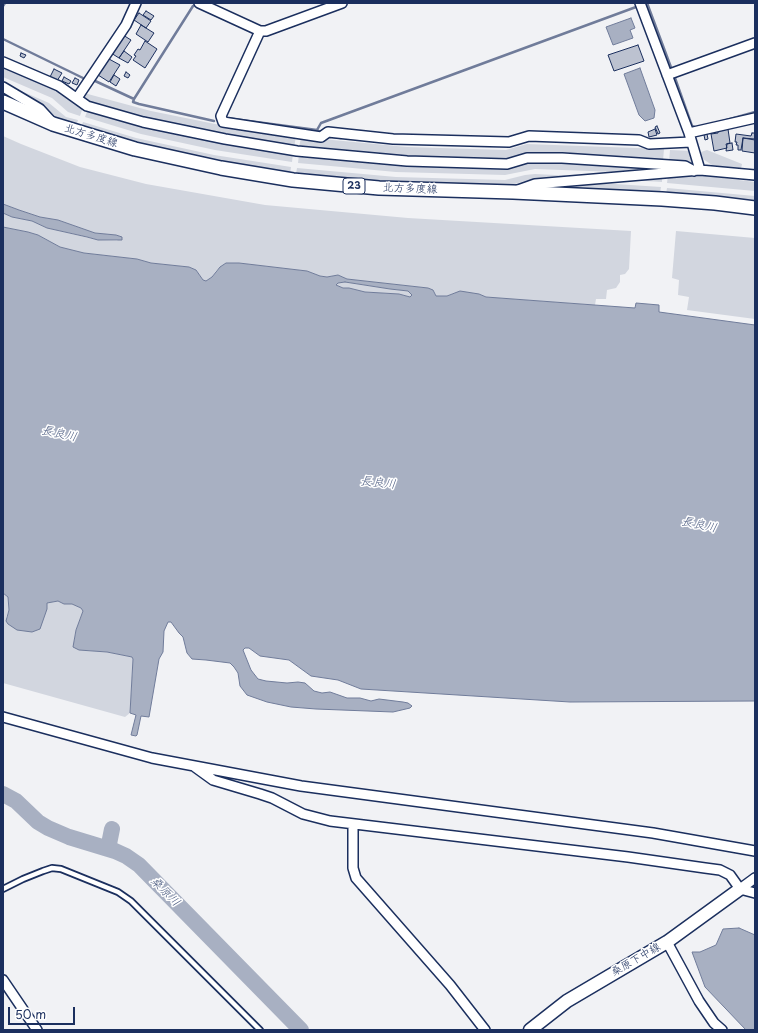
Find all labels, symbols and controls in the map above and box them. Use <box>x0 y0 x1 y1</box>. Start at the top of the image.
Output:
street label: 北方多度線 <box>63 122 119 150</box>
road number: 23 <box>343 178 365 194</box>
street label: 北方多度線 <box>382 181 438 197</box>
water label: 長良川 <box>40 423 78 445</box>
water label: 長良川 <box>359 474 397 492</box>
water label: 長良川 <box>680 514 718 536</box>
water label: 桑原川 <box>147 874 183 910</box>
street label: 桑原下中線 <box>609 941 663 979</box>
scale bar <box>10 999 77 1025</box>
text: 50 m <box>15 1005 46 1023</box>

